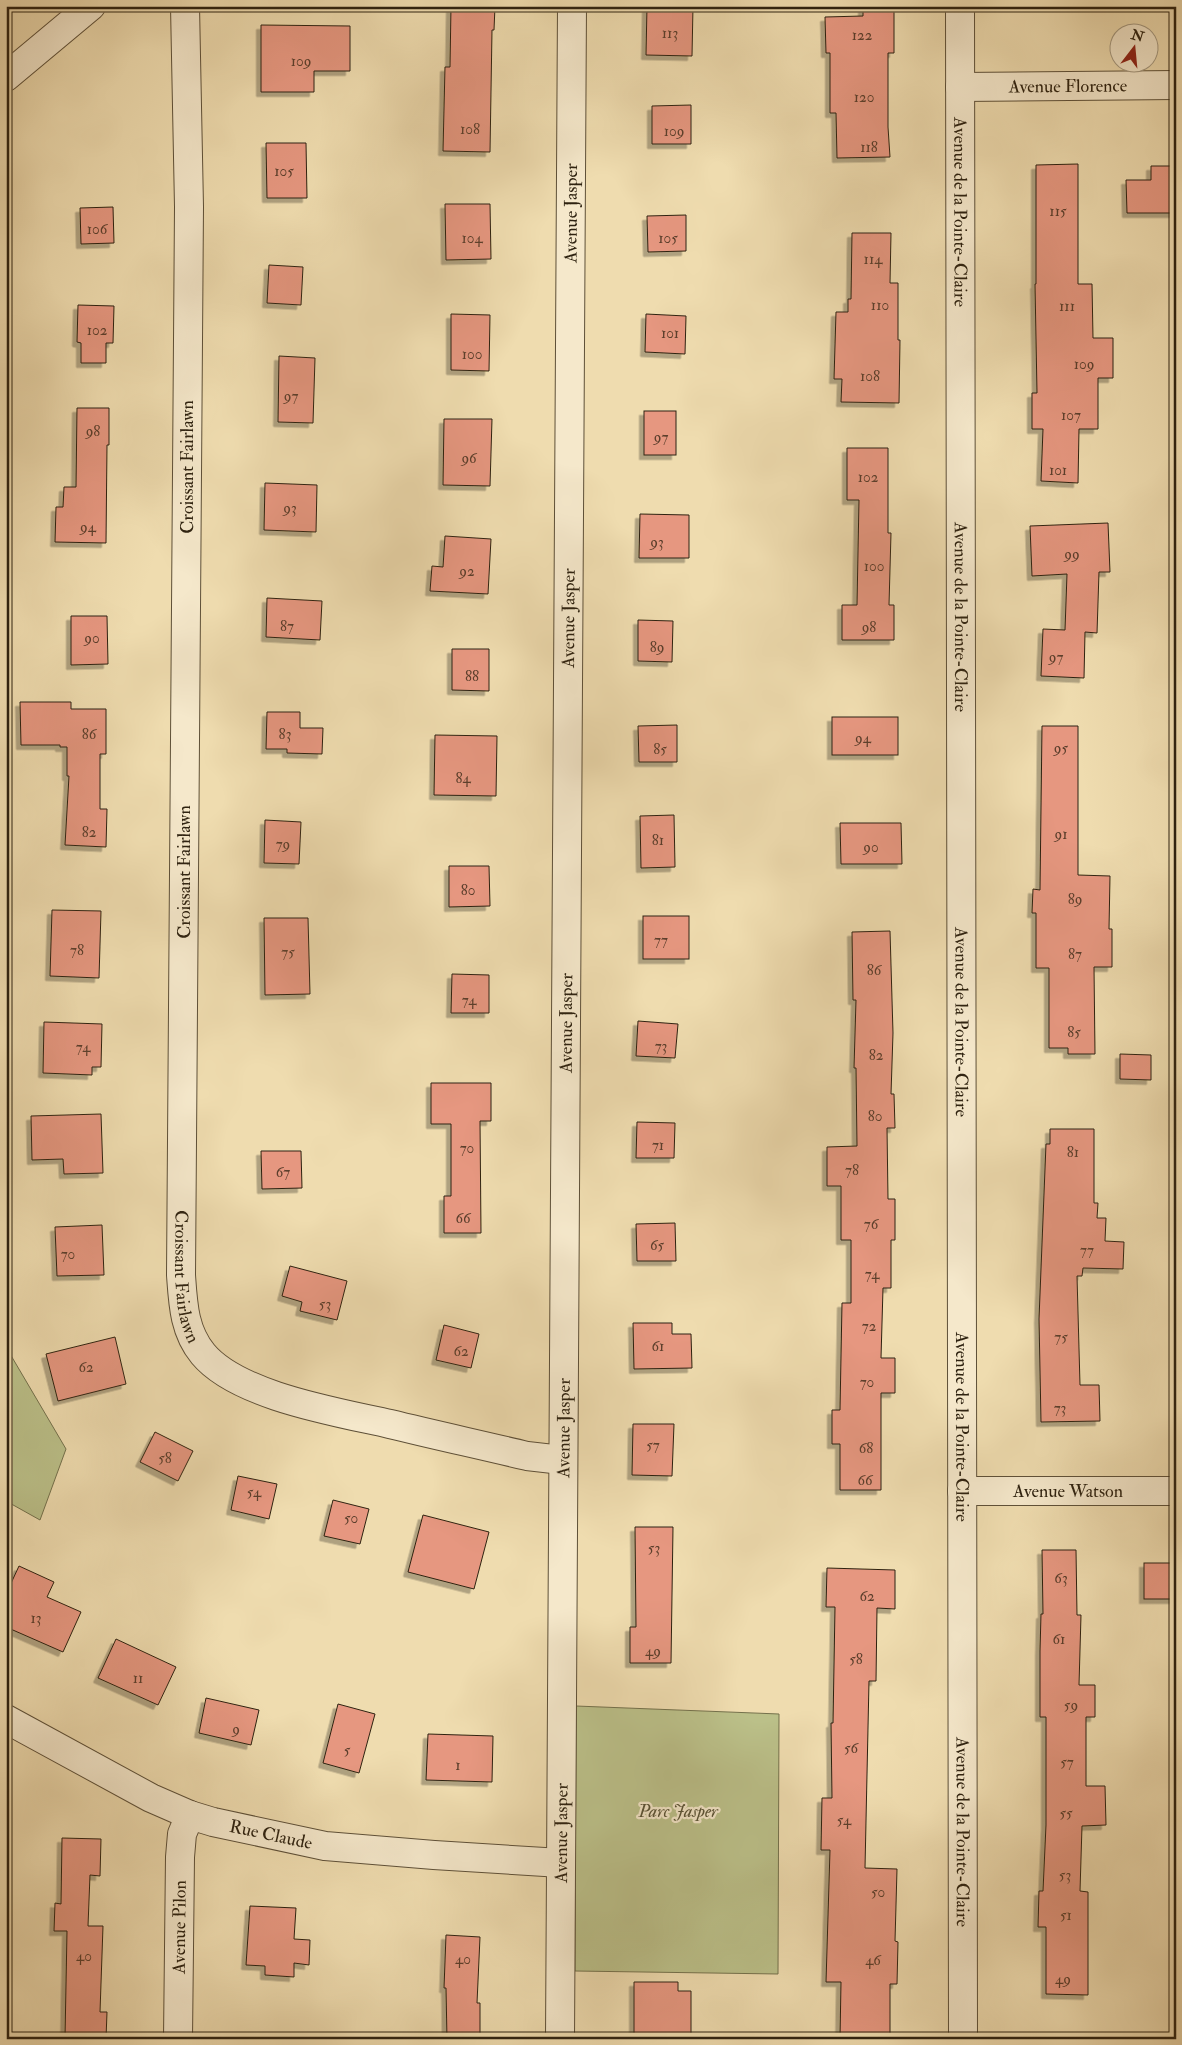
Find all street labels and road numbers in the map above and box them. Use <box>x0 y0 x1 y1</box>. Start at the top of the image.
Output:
street label: Avenue Florence <box>1008 74 1128 99</box>
street label: Avenue de la Pointe-Claire <box>948 116 971 307</box>
street label: Avenue Jasper <box>559 163 583 264</box>
street label: Croissant Fairlawn <box>176 400 199 534</box>
street label: Avenue de la Pointe-Claire <box>949 521 972 712</box>
street label: Avenue Jasper <box>557 568 581 669</box>
street label: Croissant Fairlawn <box>173 805 196 939</box>
street label: Avenue de la Pointe-Claire <box>949 926 973 1117</box>
street label: Avenue Jasper <box>555 973 578 1074</box>
street label: Croissant Fairlawn <box>169 1210 204 1347</box>
street label: Avenue de la Pointe-Claire <box>950 1331 973 1522</box>
street label: Avenue Jasper <box>552 1378 576 1479</box>
street label: Avenue Watson <box>1012 1480 1123 1503</box>
street label: Avenue de la Pointe-Claire <box>951 1736 974 1927</box>
street label: Avenue Jasper <box>550 1783 574 1884</box>
street label: Rue Claude <box>227 1815 315 1855</box>
street label: Avenue Pilon <box>168 1880 192 1975</box>

